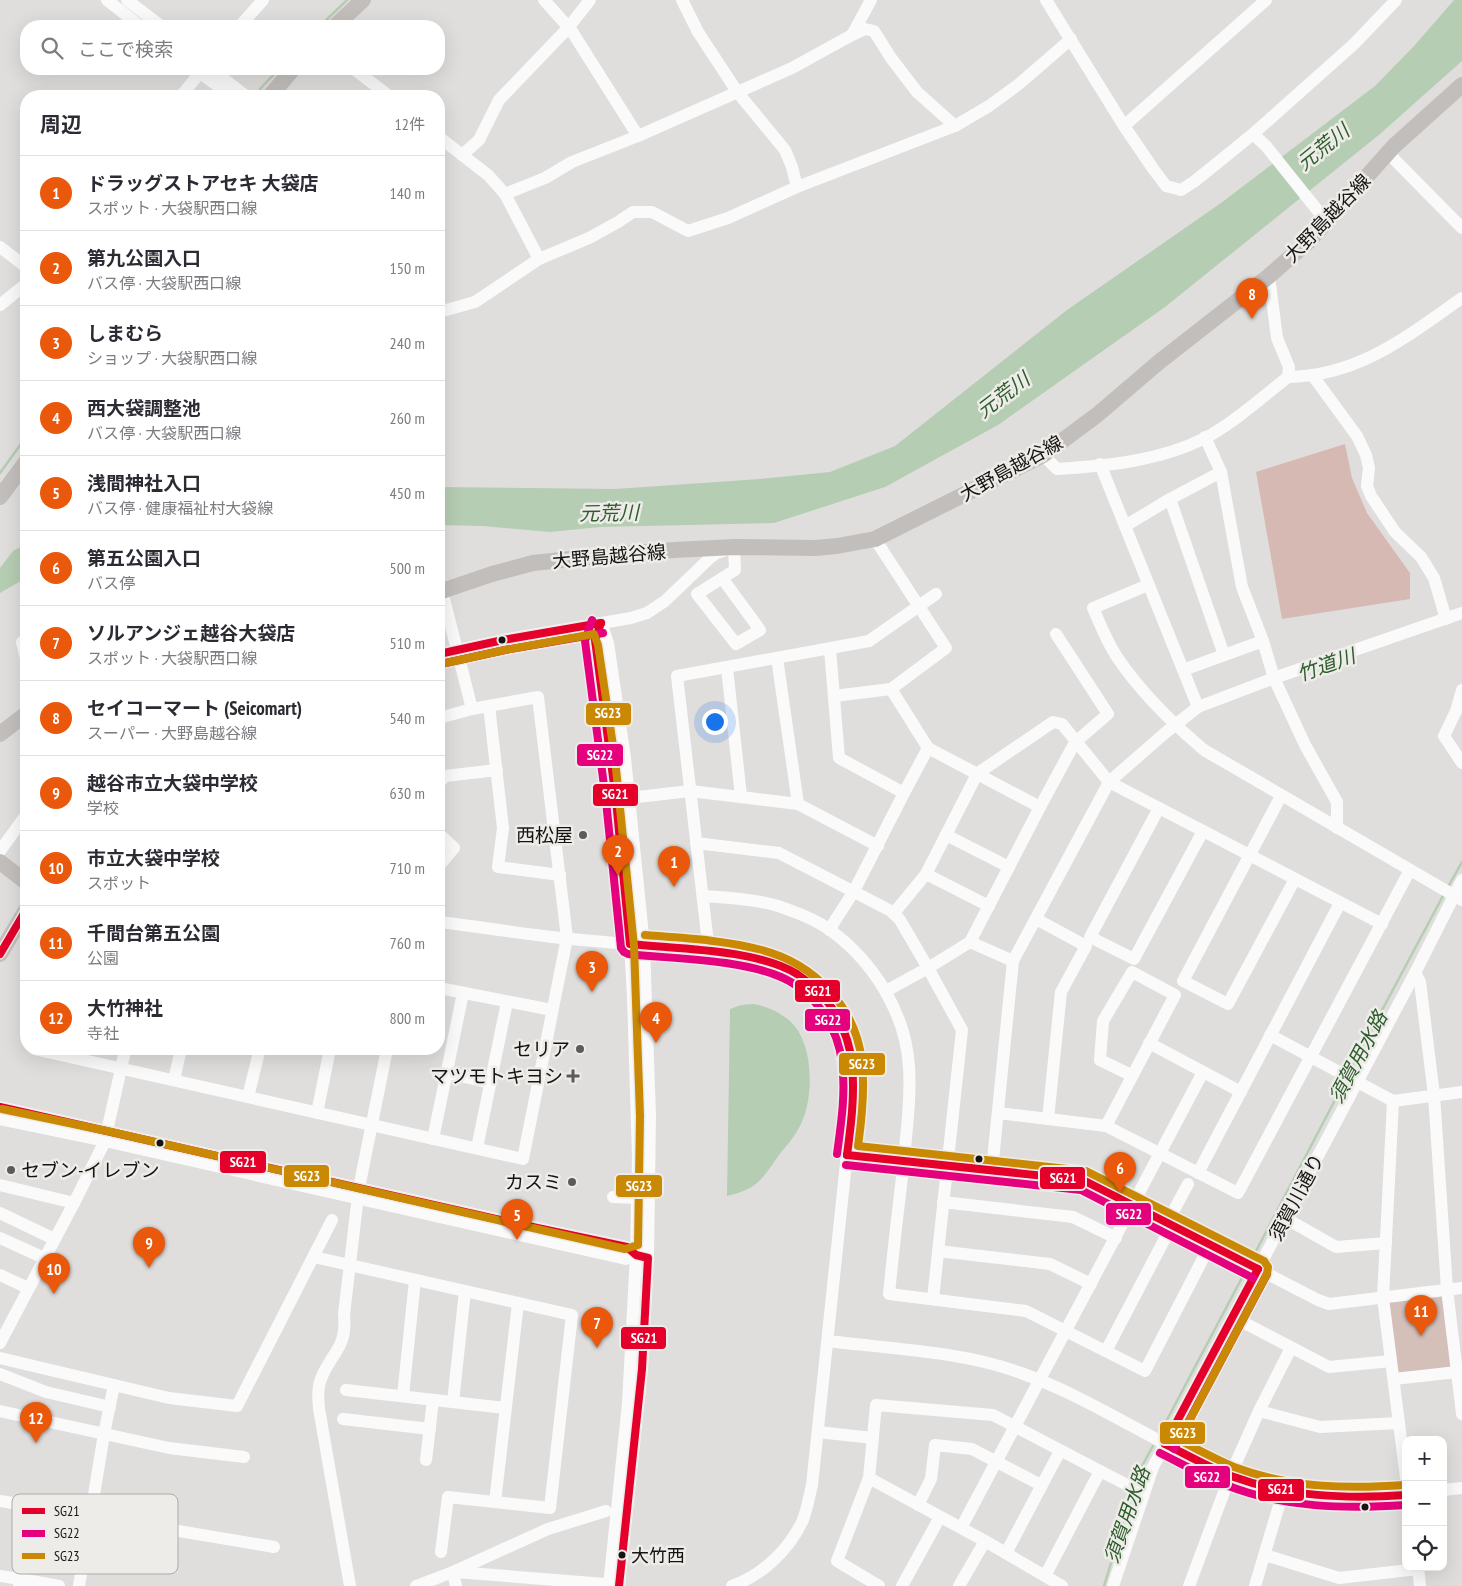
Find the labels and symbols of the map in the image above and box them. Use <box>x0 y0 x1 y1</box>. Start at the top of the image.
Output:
water label: 元荒川 <box>1292 117 1356 176</box>
street label: 大野島越谷線 <box>1279 169 1375 267</box>
pin: 8 <box>1236 278 1268 319</box>
water label: 元荒川 <box>971 365 1036 423</box>
street label: 大野島越谷線 <box>955 430 1067 506</box>
water label: 元荒川 <box>579 499 641 527</box>
street label: 大野島越谷線 <box>551 539 667 573</box>
unlabelled marker <box>497 635 507 645</box>
water label: 竹道川 <box>1293 642 1360 687</box>
line badge: SG23 <box>585 702 632 726</box>
text: SG23 <box>595 704 621 722</box>
your location <box>702 709 728 735</box>
line badge: SG22 <box>576 743 624 767</box>
text: SG22 <box>587 746 613 764</box>
line badge: SG21 <box>592 783 639 807</box>
text: SG21 <box>602 785 628 803</box>
place label: 西松屋 <box>516 823 573 847</box>
marker: 西松屋 <box>577 829 589 841</box>
pin: 2 <box>602 835 634 876</box>
pin: 1 <box>658 846 690 887</box>
pin: 3 <box>576 951 608 992</box>
line badge: SG21 <box>794 979 841 1003</box>
text: SG21 <box>805 982 831 1000</box>
pin: 4 <box>640 1002 672 1043</box>
water label: 須賀用水路 <box>1323 1005 1394 1107</box>
line badge: SG22 <box>804 1008 851 1032</box>
text: SG22 <box>815 1011 841 1029</box>
place label: セリア <box>513 1037 570 1061</box>
marker: セリア <box>574 1043 586 1055</box>
line badge: SG23 <box>838 1052 886 1076</box>
text: SG23 <box>849 1055 875 1073</box>
place label: マツモトキヨシ <box>430 1064 563 1088</box>
marker: マツモトキヨシ <box>567 1070 579 1082</box>
unlabelled marker <box>155 1138 165 1148</box>
street label: 須賀川通り <box>1263 1149 1329 1245</box>
line badge: SG21 <box>219 1150 267 1174</box>
pin: 6 <box>1104 1152 1136 1193</box>
text: SG21 <box>230 1153 256 1171</box>
unlabelled marker <box>974 1154 984 1164</box>
place label: セブン-イレブン <box>21 1158 160 1182</box>
marker: セブン-イレブン <box>5 1164 17 1176</box>
line badge: SG23 <box>283 1164 330 1188</box>
line badge: SG21 <box>1039 1166 1086 1190</box>
text: SG23 <box>294 1167 320 1185</box>
text: SG21 <box>1050 1169 1076 1187</box>
place label: カスミ <box>505 1170 562 1194</box>
line badge: SG23 <box>615 1174 663 1198</box>
marker: カスミ <box>566 1176 578 1188</box>
text: SG23 <box>626 1177 652 1195</box>
pin: 5 <box>501 1199 533 1240</box>
line badge: SG22 <box>1105 1202 1152 1226</box>
text: SG22 <box>1116 1205 1142 1223</box>
pin: 9 <box>133 1227 165 1268</box>
pin: 10 <box>38 1253 70 1294</box>
pin: 11 <box>1405 1295 1437 1336</box>
pin: 7 <box>581 1307 613 1348</box>
line badge: SG21 <box>620 1326 667 1350</box>
text: SG21 <box>631 1329 657 1347</box>
pin: 12 <box>20 1402 52 1443</box>
line badge: SG23 <box>1159 1421 1206 1445</box>
text: SG23 <box>1170 1424 1196 1442</box>
water label: 須賀用水路 <box>1098 1462 1156 1567</box>
line badge: SG22 <box>1184 1465 1231 1489</box>
text: SG22 <box>1194 1468 1220 1486</box>
line badge: SG21 <box>1257 1478 1305 1502</box>
text: SG21 <box>1268 1480 1294 1498</box>
legend <box>12 1494 178 1574</box>
text: SG21 <box>54 1502 79 1520</box>
unlabelled marker <box>1360 1502 1370 1512</box>
text: SG22 <box>54 1524 79 1542</box>
place label: 大竹西 <box>631 1544 685 1567</box>
text: SG23 <box>54 1547 79 1565</box>
marker: 大竹西 <box>617 1550 627 1560</box>

